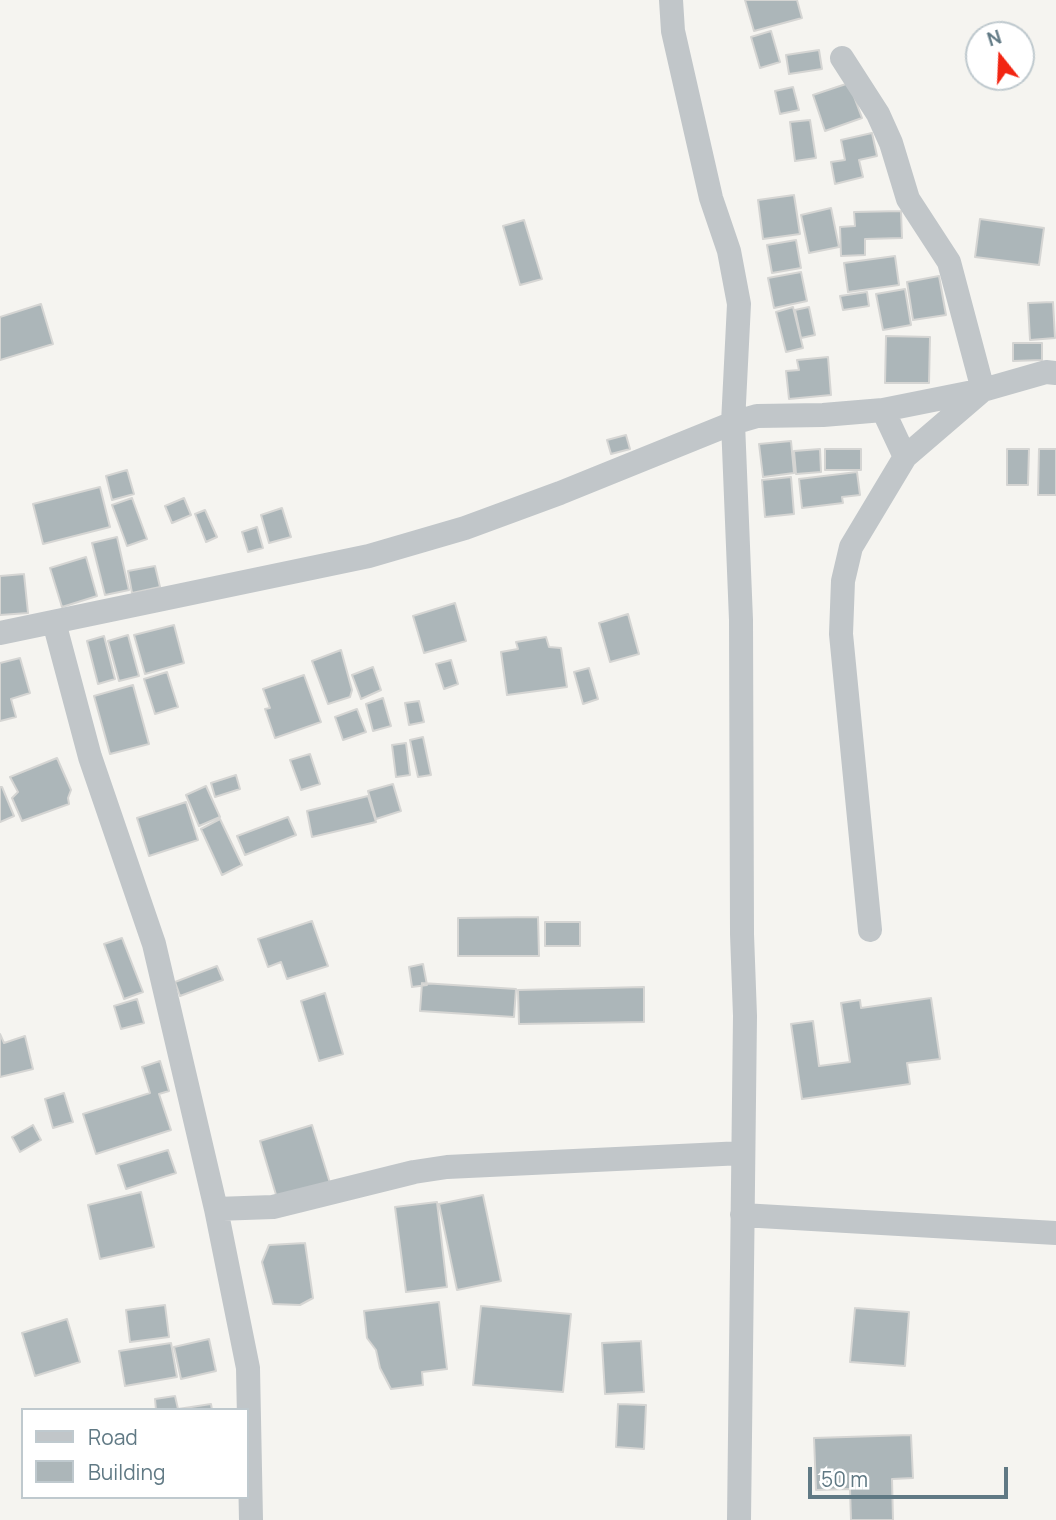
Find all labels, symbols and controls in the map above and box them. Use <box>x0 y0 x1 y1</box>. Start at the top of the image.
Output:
north arrow <box>965 21 1035 91</box>
text: N <box>984 23 1005 52</box>
legend <box>21 1408 248 1499</box>
text: Road <box>88 1423 138 1451</box>
scale bar <box>811 1454 1010 1498</box>
text: Building <box>88 1458 165 1486</box>
text: 50 m <box>821 1465 868 1493</box>

